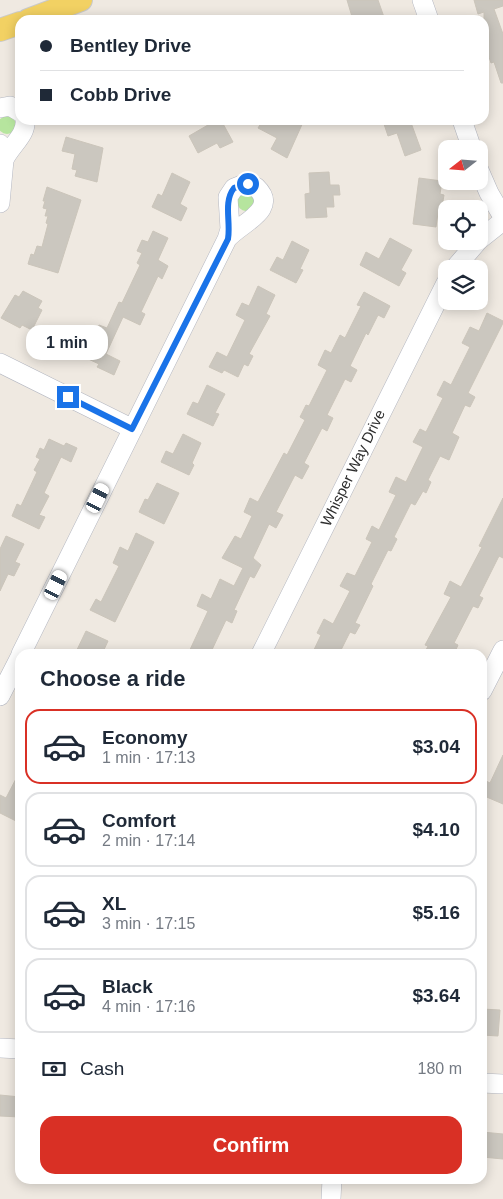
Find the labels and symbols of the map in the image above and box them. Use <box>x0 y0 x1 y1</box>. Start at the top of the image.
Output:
north arrow <box>438 140 488 190</box>
route start <box>237 173 259 195</box>
callout: 1 min <box>27 324 109 360</box>
route end <box>57 386 79 408</box>
street label: Whisper Way Drive <box>317 407 388 529</box>
car <box>84 481 111 515</box>
car <box>42 568 69 602</box>

